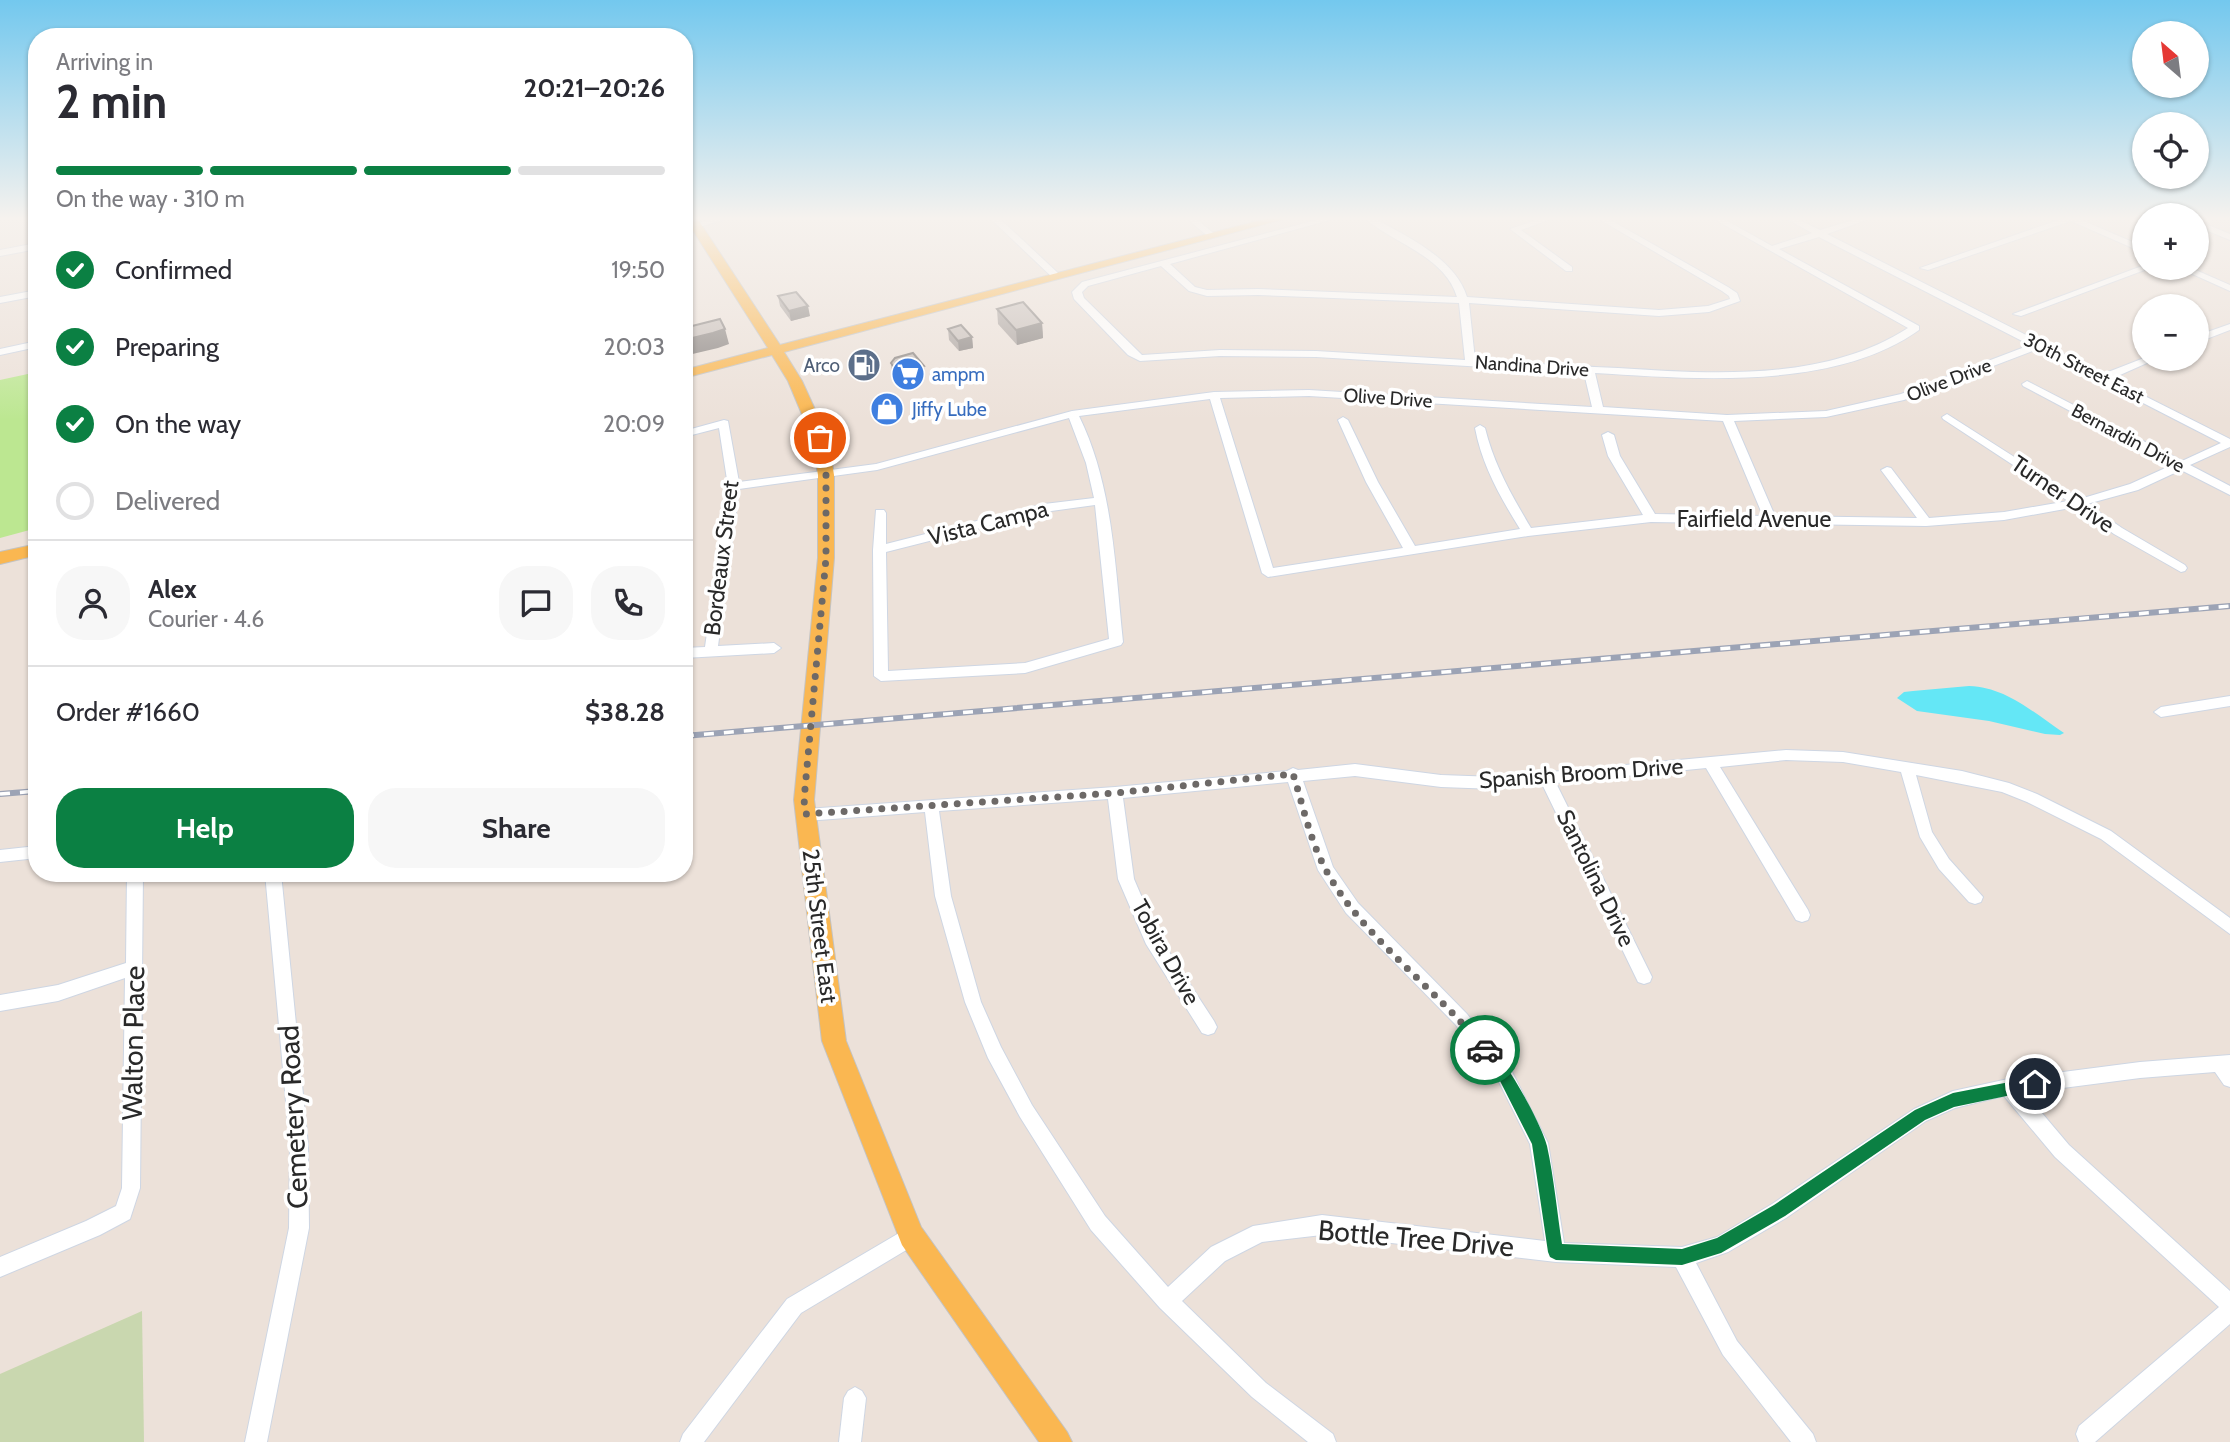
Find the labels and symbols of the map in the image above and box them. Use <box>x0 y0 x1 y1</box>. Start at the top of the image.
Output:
north arrow <box>2132 21 2208 98</box>
street label: 30th Street East <box>2020 328 2148 408</box>
fuel station icon: Arco <box>845 346 883 384</box>
street label: Nandina Drive <box>1474 351 1590 381</box>
street label: Olive Drive <box>1903 353 1995 407</box>
place label: Arco <box>804 354 840 377</box>
supermarket icon: ampm <box>889 355 927 393</box>
place label: ampm <box>932 363 985 386</box>
street label: Olive Drive <box>1343 383 1433 413</box>
shop icon: Jiffy Lube <box>868 390 906 428</box>
place label: Jiffy Lube <box>911 398 987 421</box>
street label: Bernardin Drive <box>2068 399 2189 478</box>
pin <box>790 408 850 468</box>
street label: Turner Drive <box>2006 449 2120 539</box>
street label: Bordeaux Street <box>698 479 744 637</box>
street label: Vista Campa <box>925 495 1051 551</box>
street label: Fairfield Avenue <box>1677 505 1831 533</box>
street label: Spanish Broom Drive <box>1478 752 1684 794</box>
street label: Santolina Drive <box>1551 805 1641 951</box>
street label: 25th Street East <box>797 847 843 1005</box>
street label: Tobira Drive <box>1126 895 1206 1010</box>
street label: Walton Place <box>115 965 151 1121</box>
courier <box>1450 1015 1520 1085</box>
street label: Cemetery Road <box>271 1024 315 1210</box>
pin <box>2005 1054 2065 1114</box>
street label: Bottle Tree Drive <box>1317 1212 1515 1264</box>

